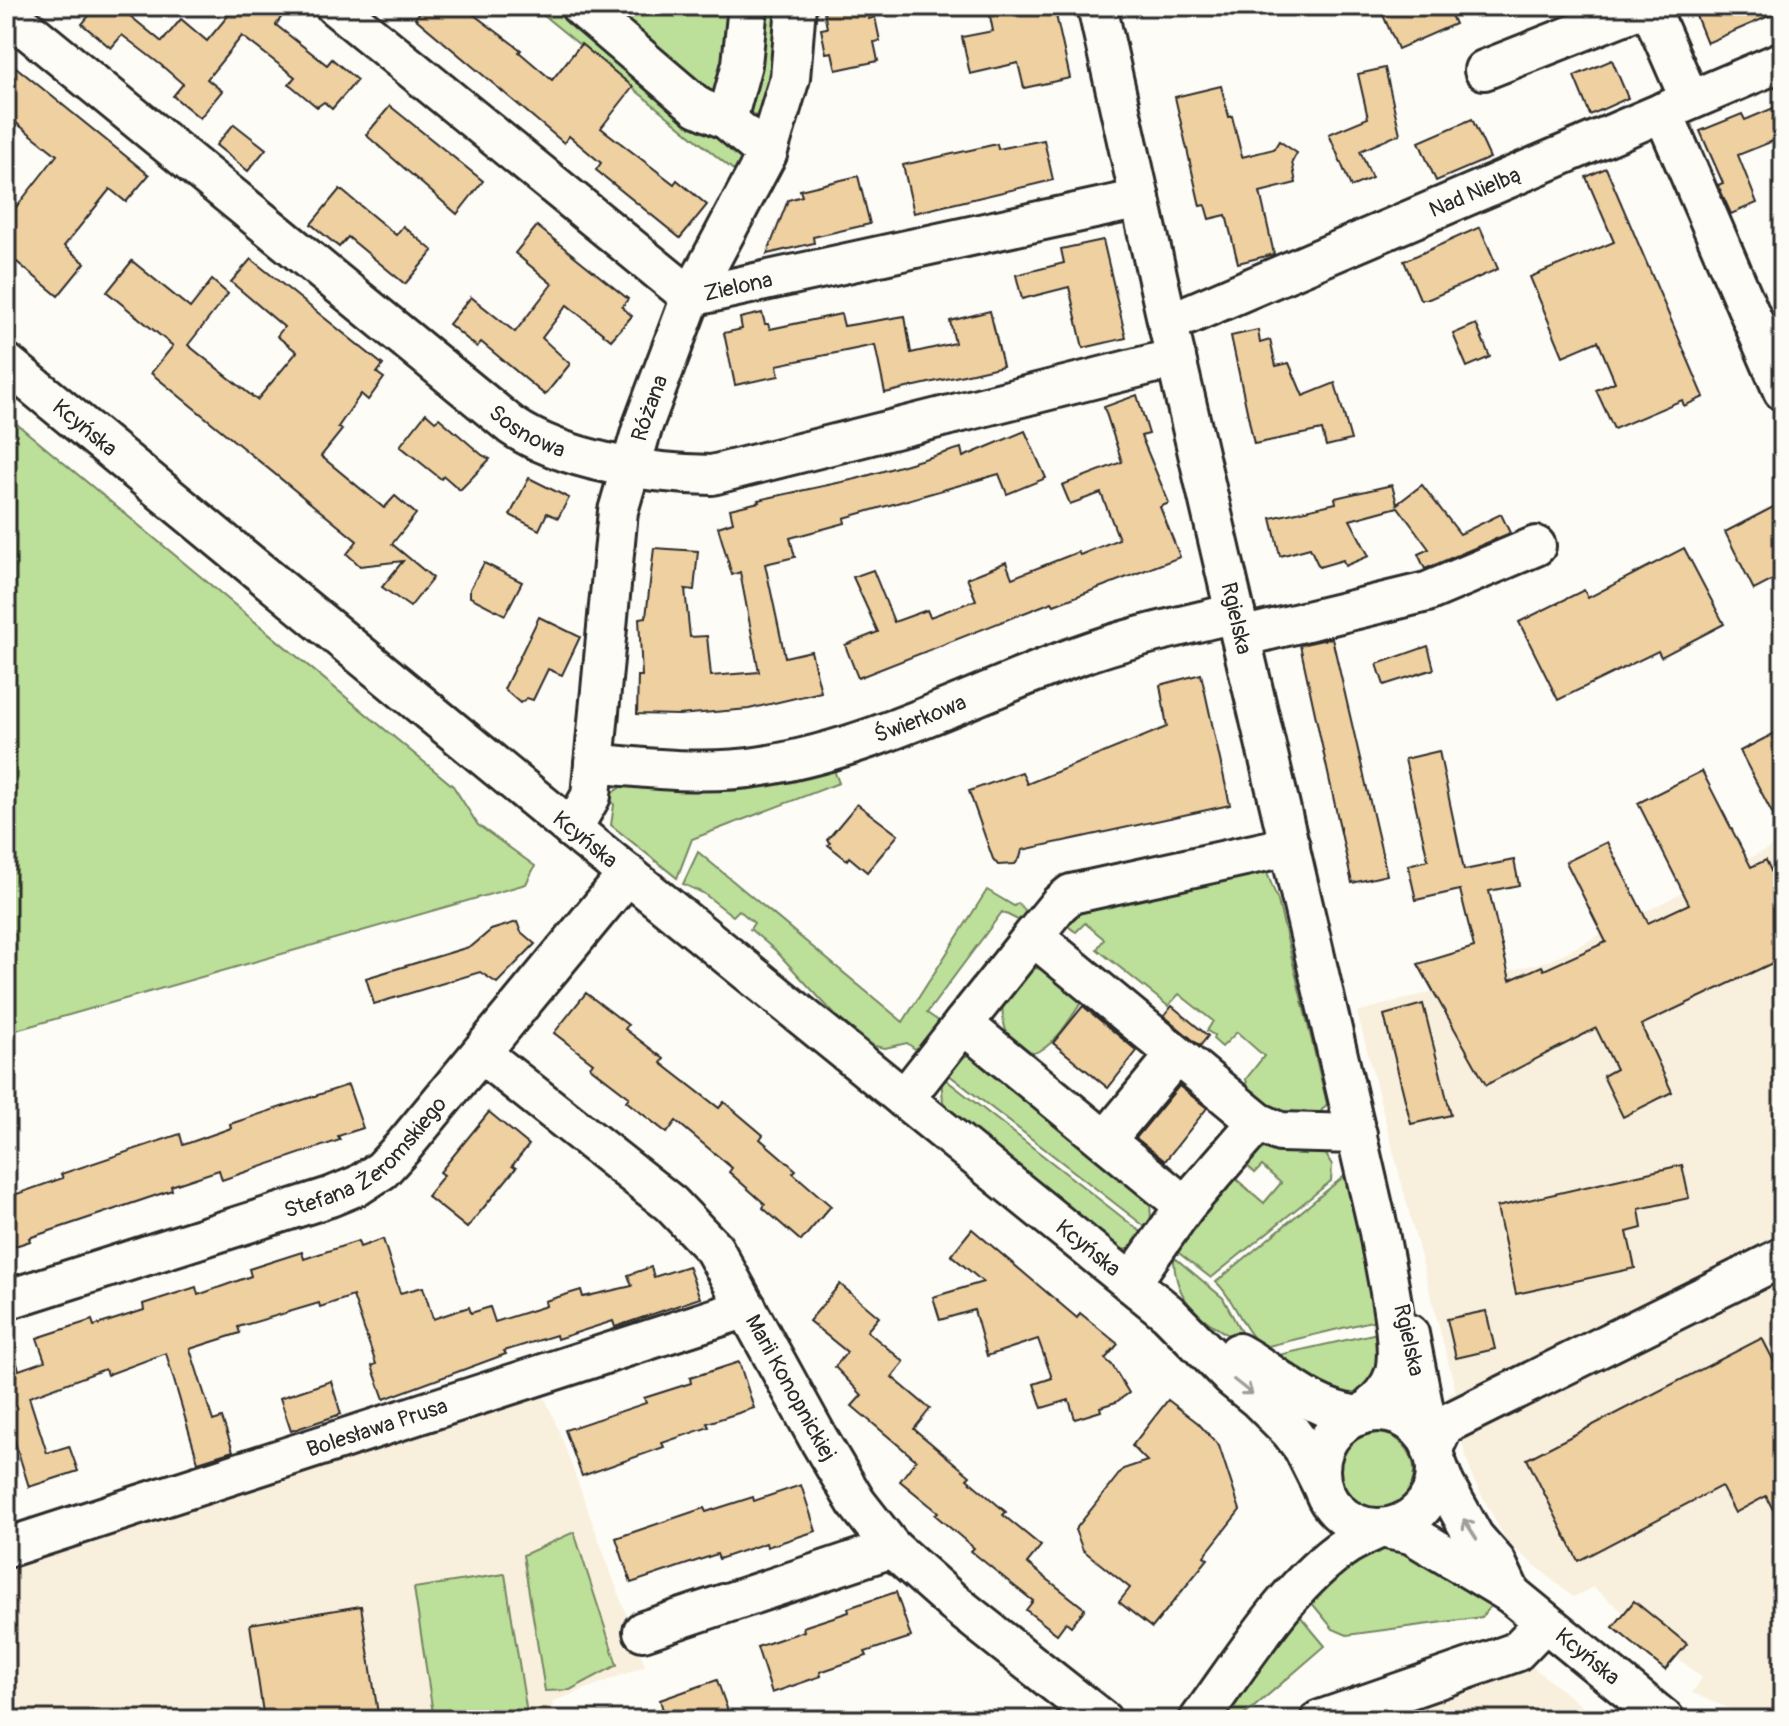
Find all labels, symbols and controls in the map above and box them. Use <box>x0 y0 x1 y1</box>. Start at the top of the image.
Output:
street label: Nad Nielbą <box>1425 160 1526 224</box>
street label: Zielona <box>701 266 775 308</box>
street label: Różana <box>625 371 674 444</box>
street label: Kcyńska <box>47 393 123 463</box>
street label: Sosnowa <box>483 399 569 464</box>
street label: Rgielska <box>1214 580 1258 657</box>
street label: Świerkowa <box>870 688 970 749</box>
street label: Kcyńska <box>547 805 623 874</box>
street label: Stefana Żeromskiego <box>281 1091 453 1225</box>
street label: Kcyńska <box>1050 1213 1126 1283</box>
street label: Rgielska <box>1387 1301 1431 1379</box>
street label: Marii Konopnickiej <box>739 1310 843 1466</box>
one-way arrow <box>1232 1378 1253 1396</box>
street label: Bolesława Prusa <box>303 1392 451 1464</box>
one-way arrow <box>1461 1518 1478 1540</box>
street label: Kcyńska <box>1549 1622 1626 1691</box>

